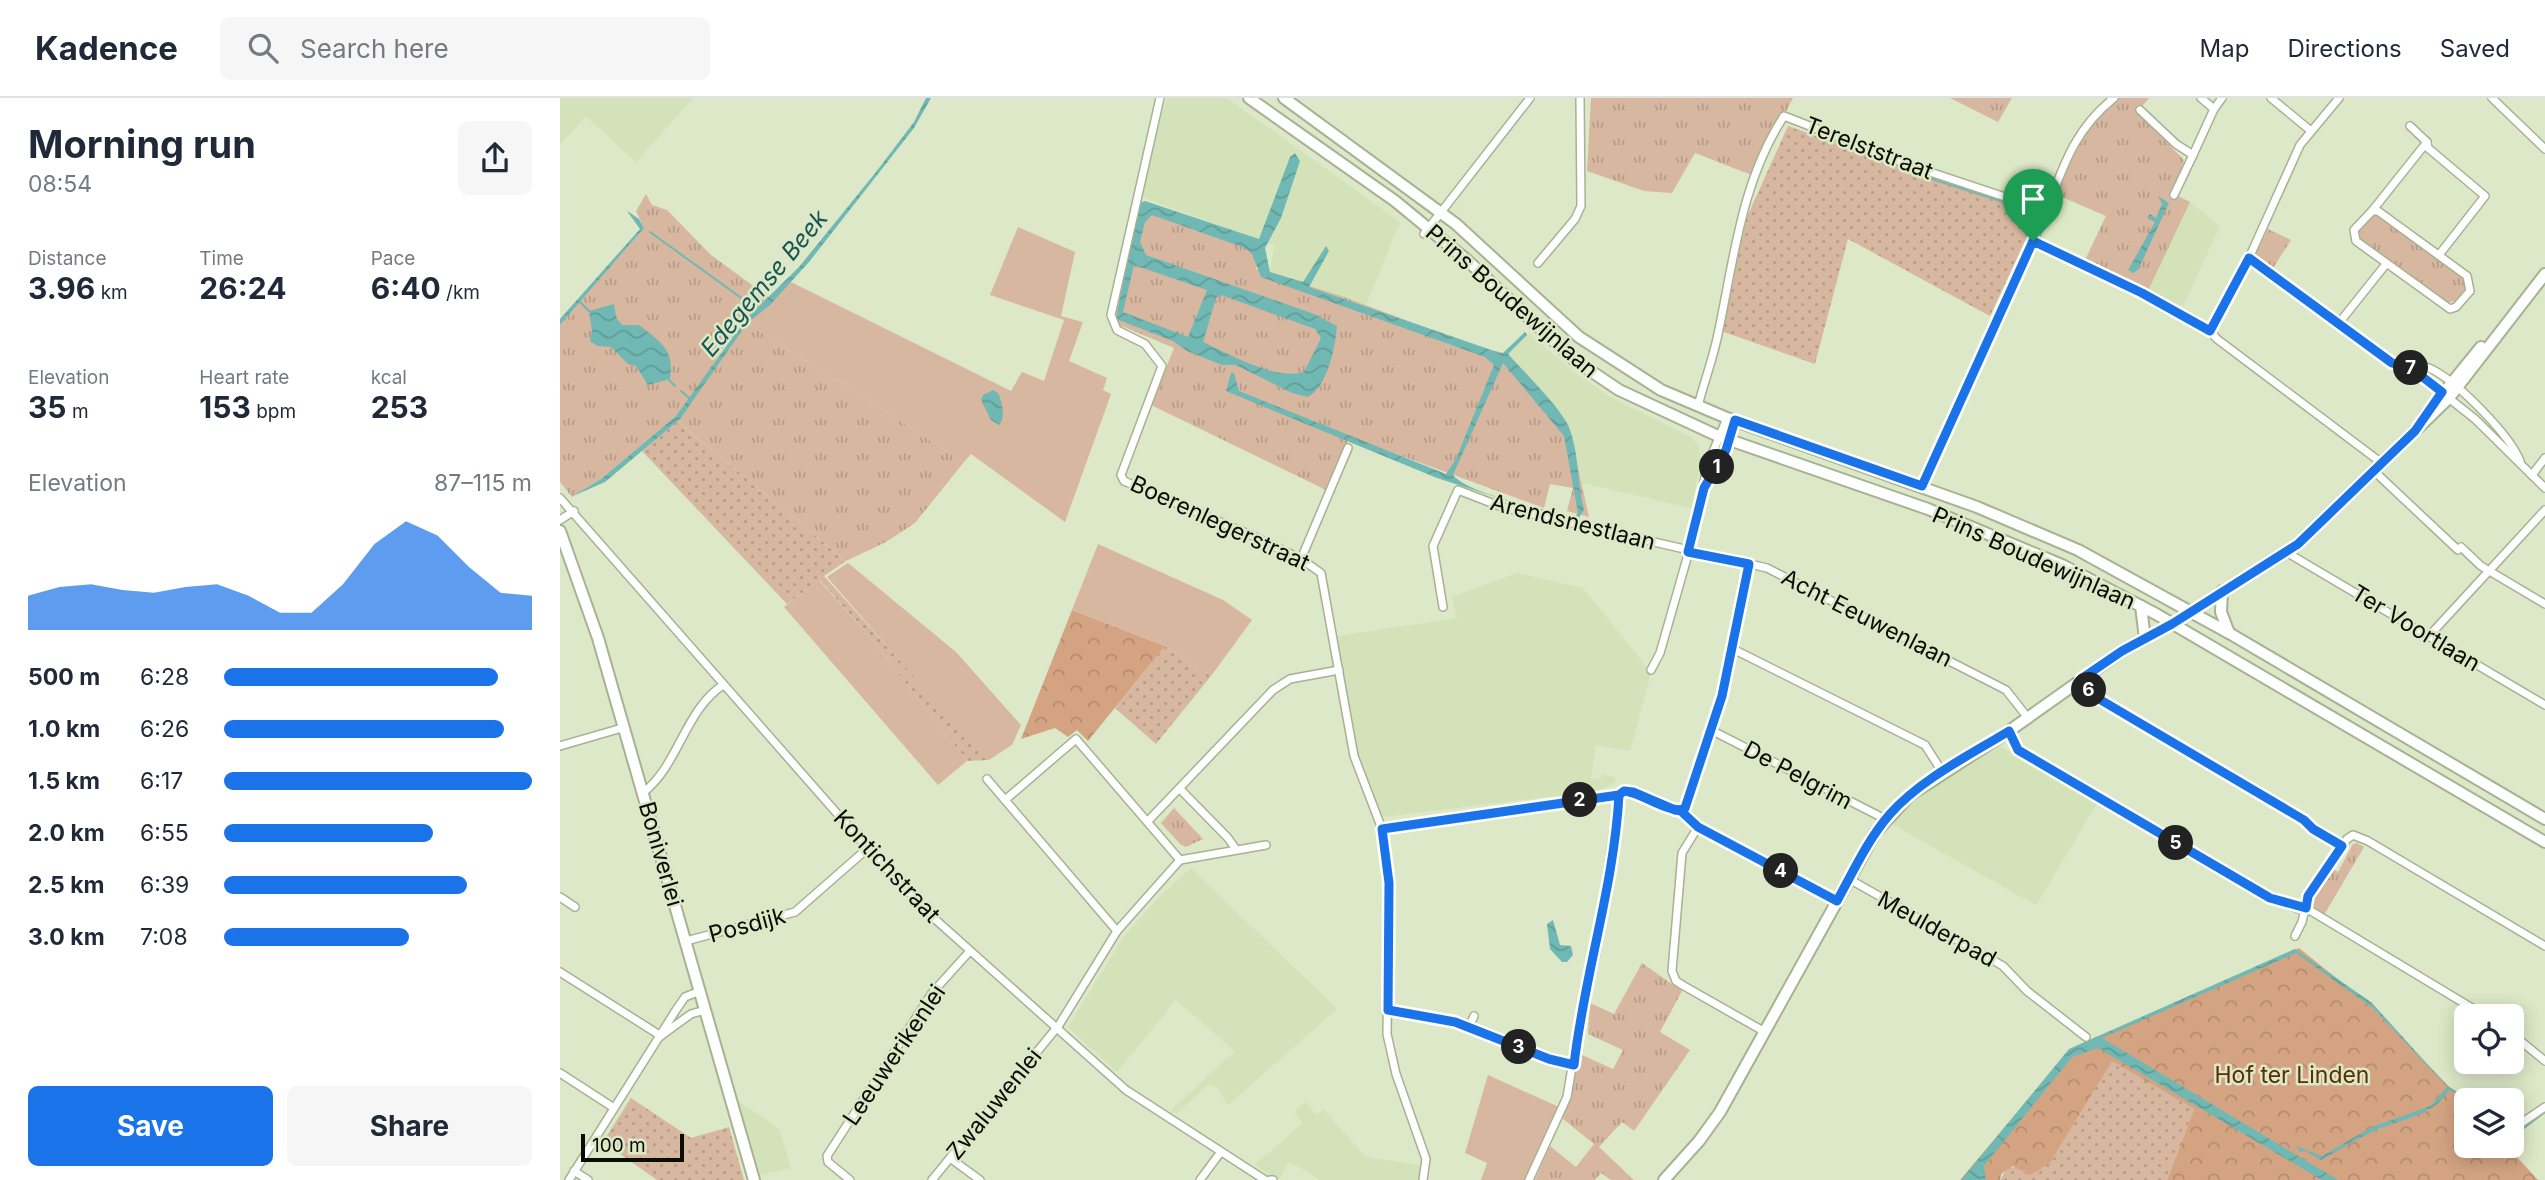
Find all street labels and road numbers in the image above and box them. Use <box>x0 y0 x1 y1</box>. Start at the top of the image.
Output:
street label: Terelststraat <box>1801 111 1937 185</box>
street label: Prins Boudewijnlaan <box>1420 218 1604 384</box>
street label: Boerenlegerstraat <box>1126 469 1314 577</box>
street label: Arendsnestlaan <box>1488 488 1658 556</box>
street label: Prins Boudewijnlaan <box>1928 501 2140 615</box>
street label: Acht Eeuwenlaan <box>1777 563 1957 673</box>
street label: Ter Voortlaan <box>2346 579 2486 677</box>
street label: De Pelgrim <box>1739 735 1857 815</box>
street label: Boniverlei <box>633 798 689 910</box>
street label: Kontichstraat <box>828 804 946 928</box>
street label: Meulderpad <box>1873 885 2001 973</box>
street label: Posdijk <box>706 901 789 949</box>
street label: Leeuwerikenlei <box>837 979 951 1131</box>
street label: Zwaluwenlei <box>941 1043 1047 1165</box>

